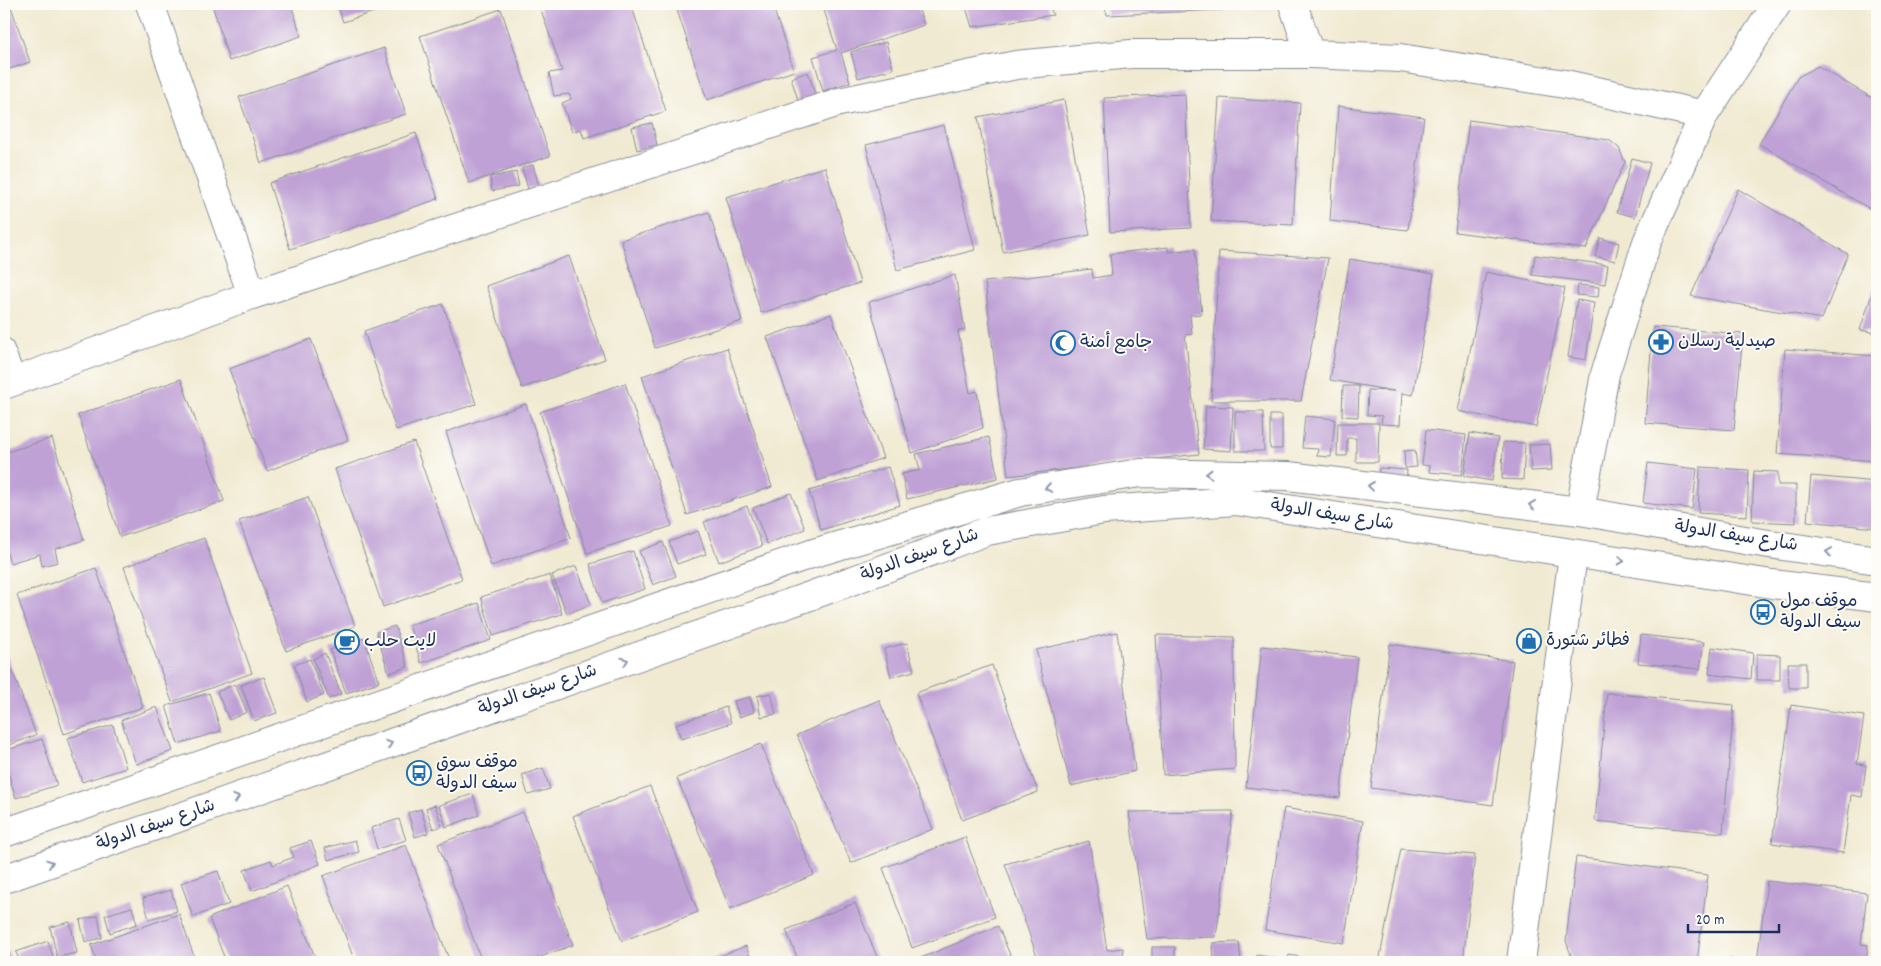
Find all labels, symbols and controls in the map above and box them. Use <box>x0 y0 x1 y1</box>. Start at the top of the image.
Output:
pharmacy icon: صيدلية رسلان <box>1648 329 1674 355</box>
mosque icon: جامع أمنة <box>1050 330 1076 356</box>
place label: صيدلية رسلان <box>1678 330 1776 355</box>
place label: جامع أمنة <box>1080 331 1152 356</box>
one-way arrow <box>1205 469 1212 479</box>
one-way arrow <box>1366 481 1374 492</box>
one-way arrow <box>1043 482 1052 492</box>
street label: شارع سيف الدولة <box>1269 494 1395 538</box>
one-way arrow <box>1528 500 1536 511</box>
street label: شارع سيف الدولة <box>1673 515 1799 559</box>
street label: شارع سيف الدولة <box>857 523 983 589</box>
one-way arrow <box>1825 548 1833 558</box>
one-way arrow <box>1617 555 1625 566</box>
place label: موقف مول سيف الدولة <box>1780 590 1861 636</box>
bus stop icon: موقف مول سيف الدولة <box>1750 599 1776 625</box>
shop icon: فطائر شتورة <box>1516 628 1542 654</box>
cafe icon: لايت حلب <box>334 629 360 655</box>
place label: فطائر شتورة <box>1546 629 1630 654</box>
place label: لايت حلب <box>364 630 436 655</box>
one-way arrow <box>621 657 629 667</box>
street label: شارع سيف الدولة <box>475 659 601 723</box>
one-way arrow <box>385 740 393 750</box>
place label: موقف سوق سيف الدولة <box>436 751 518 797</box>
bus stop icon: موقف سوق سيف الدولة <box>406 760 432 786</box>
one-way arrow <box>231 793 240 803</box>
street label: شارع سيف الدولة <box>93 794 219 858</box>
one-way arrow <box>45 859 53 869</box>
scale bar <box>1688 901 1780 933</box>
text: 20 m <box>1696 910 1724 932</box>

